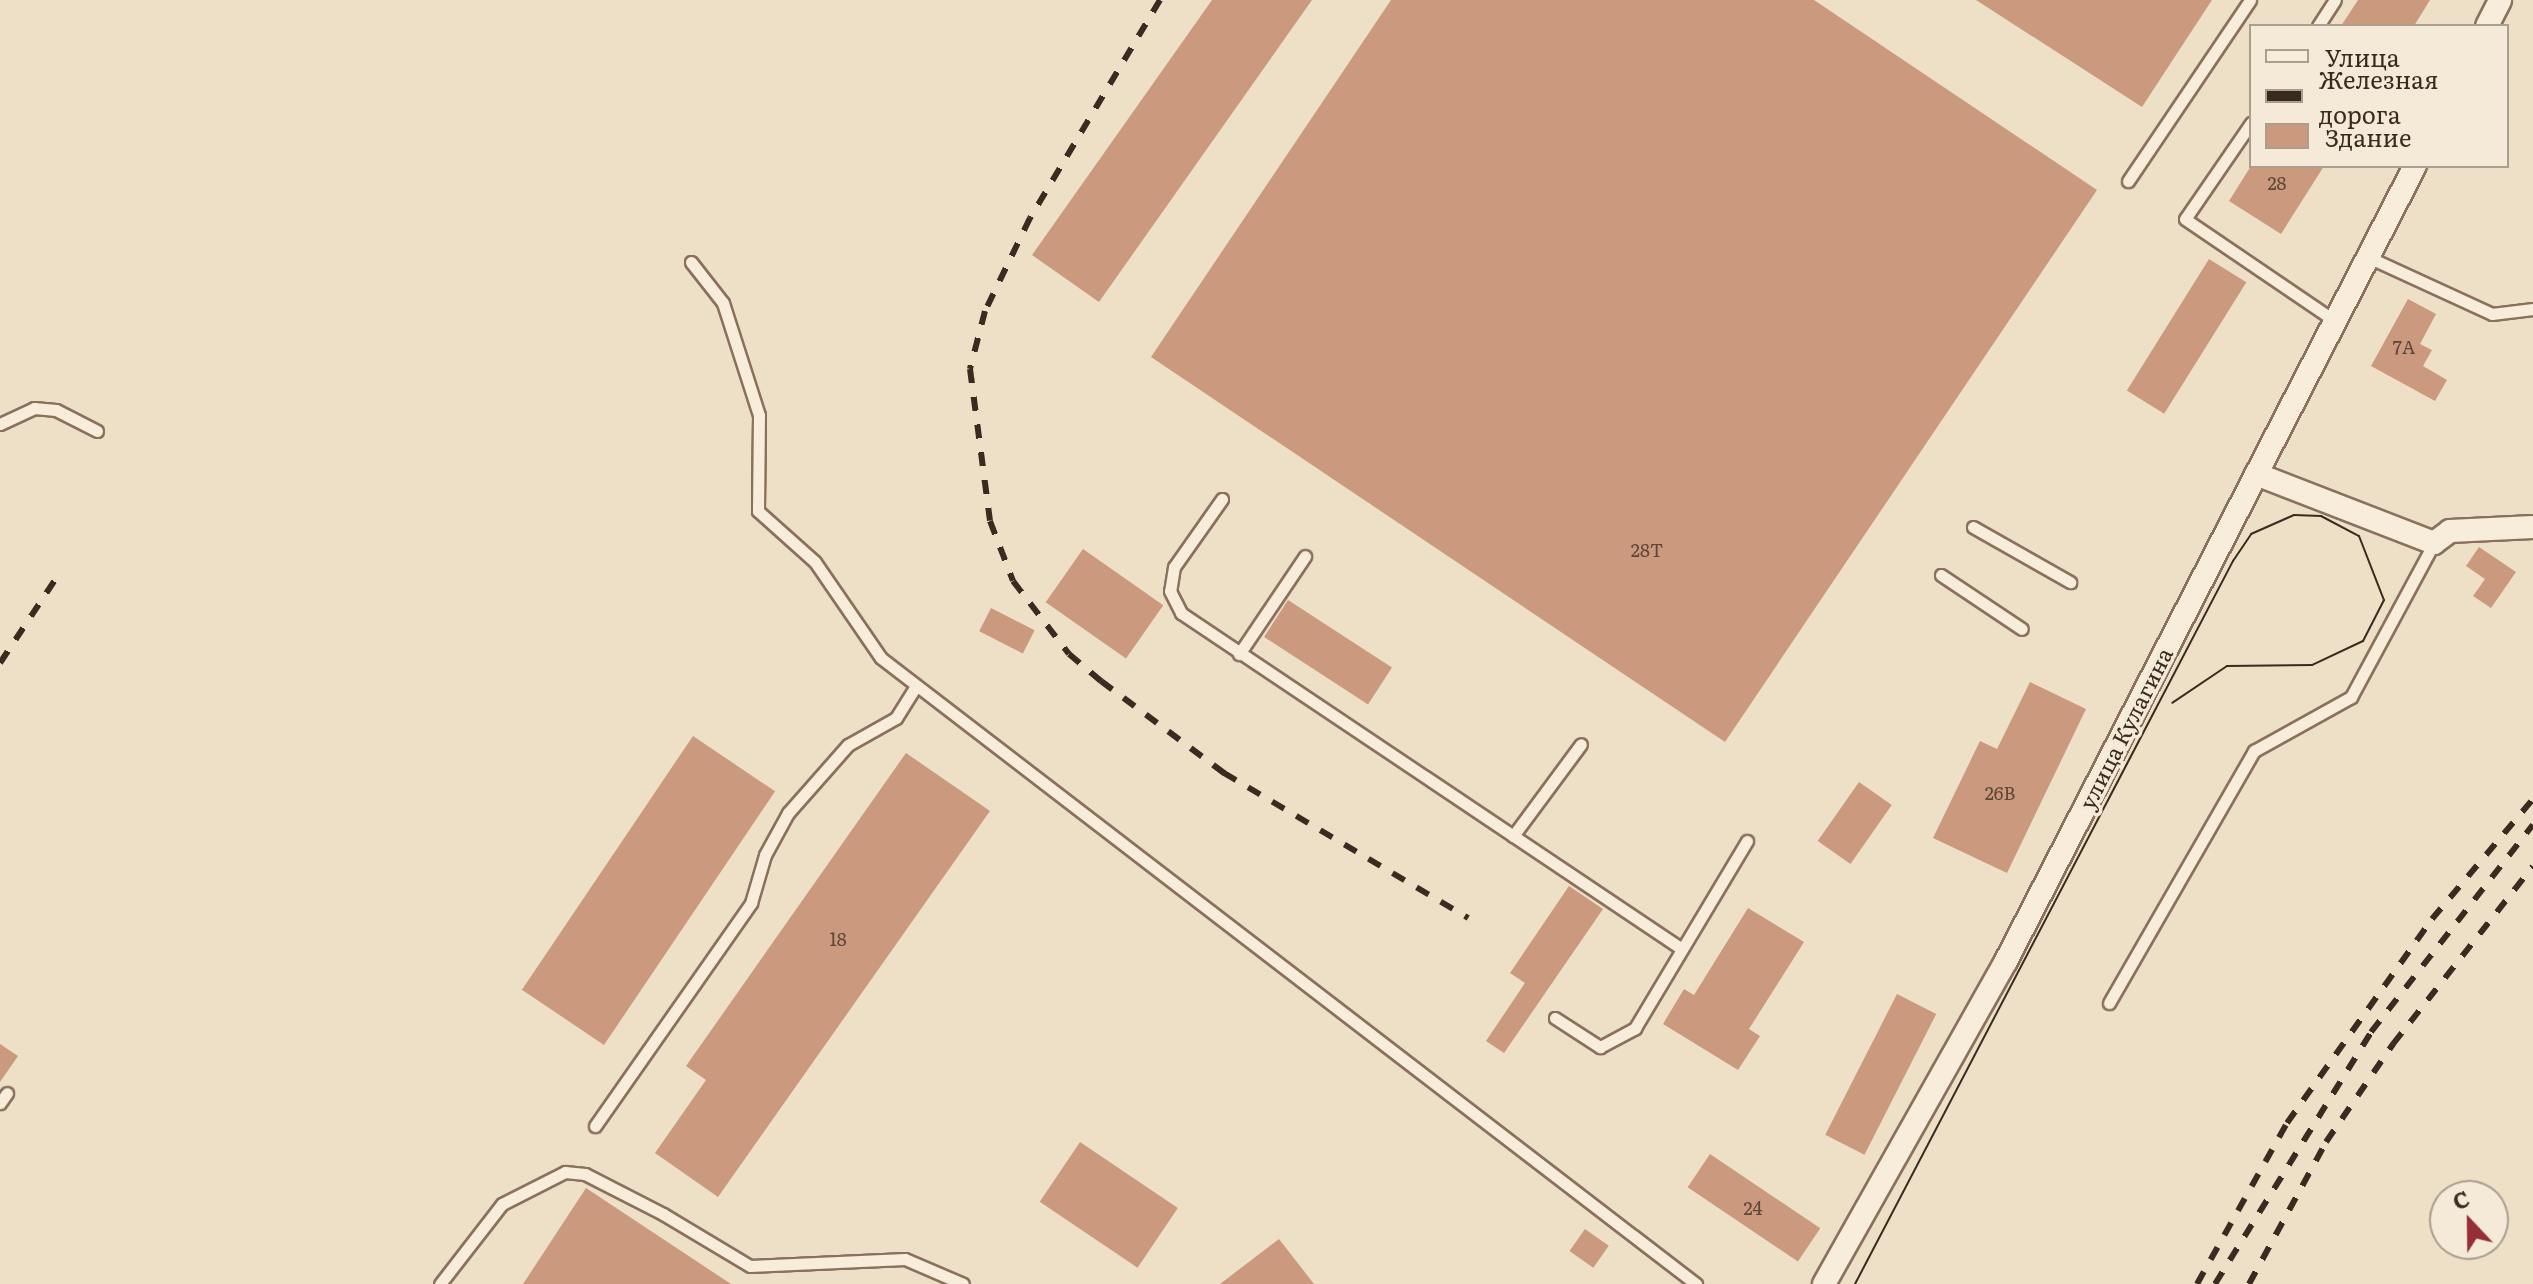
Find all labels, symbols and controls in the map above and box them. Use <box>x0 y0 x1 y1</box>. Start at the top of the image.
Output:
legend <box>2249 24 2509 168</box>
text: Улица <box>2325 39 2400 74</box>
text: Железная дорога <box>2319 61 2438 131</box>
text: Здание <box>2325 119 2411 154</box>
house number: 28 <box>2267 172 2287 194</box>
house number: 7А <box>2393 336 2415 358</box>
house number: 28Т <box>1631 539 1663 561</box>
street label: улица Кулагина <box>2073 643 2177 813</box>
house number: 26В <box>1985 782 2015 804</box>
house number: 18 <box>829 928 847 950</box>
north arrow <box>2429 1180 2509 1260</box>
text: С <box>2447 1181 2474 1217</box>
house number: 24 <box>1743 1197 1763 1219</box>

